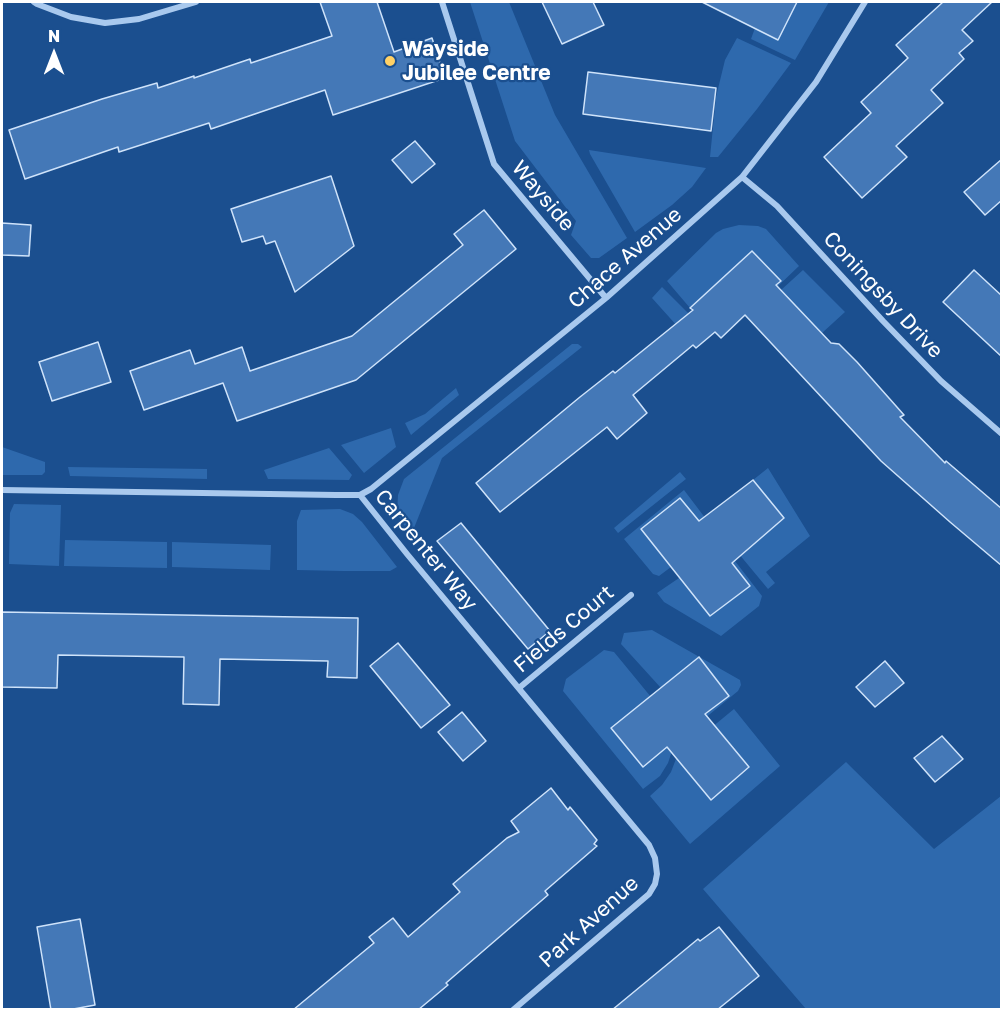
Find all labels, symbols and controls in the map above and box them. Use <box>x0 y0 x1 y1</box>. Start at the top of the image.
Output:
north arrow <box>24 24 84 84</box>
text: N <box>48 26 60 46</box>
place label: Wayside Jubilee Centre <box>402 36 551 86</box>
marker: Wayside Jubilee Centre <box>383 54 397 68</box>
street label: Wayside <box>506 156 580 236</box>
street label: Chace Avenue <box>563 202 687 314</box>
street label: Coningsby Drive <box>818 226 948 364</box>
street label: Carpenter Way <box>369 484 483 616</box>
street label: Fields Court <box>509 580 619 678</box>
street label: Park Avenue <box>534 871 644 973</box>

